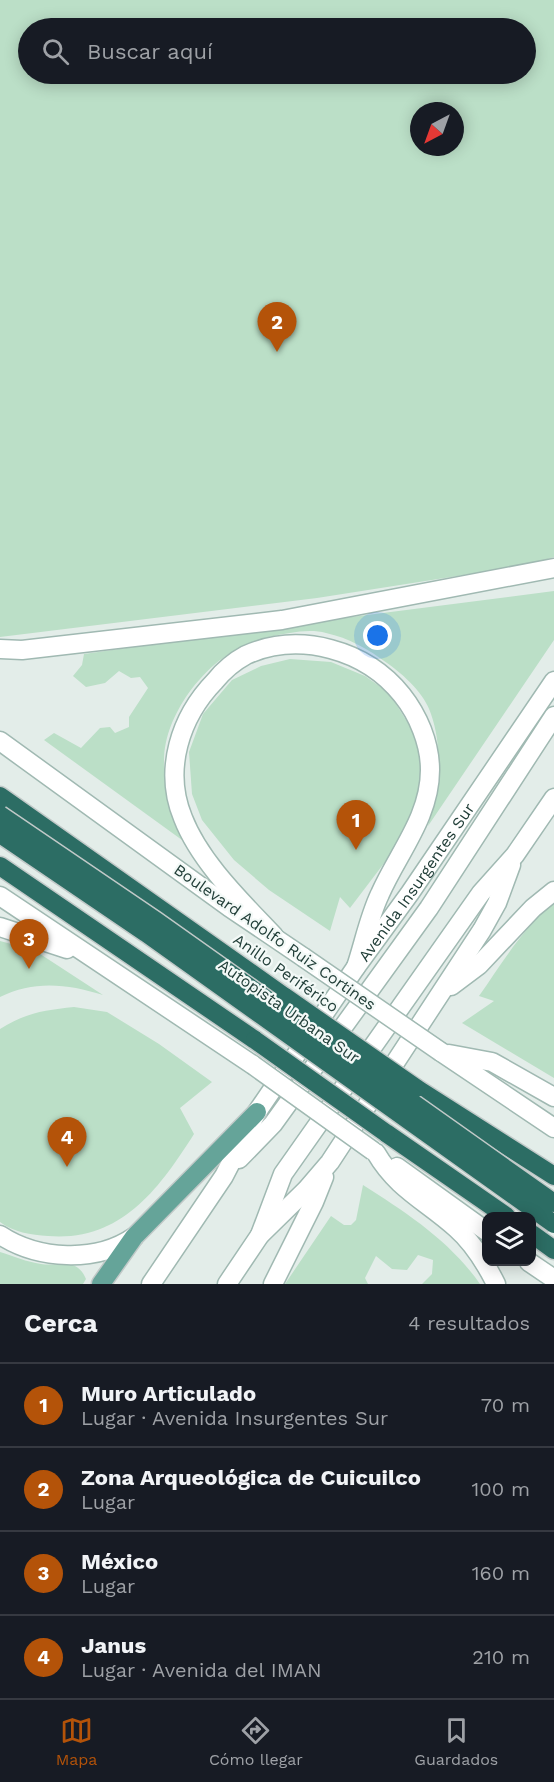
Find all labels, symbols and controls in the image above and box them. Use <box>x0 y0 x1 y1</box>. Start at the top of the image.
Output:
search box <box>18 18 536 84</box>
icon: search <box>39 35 72 68</box>
text: Buscar aquí <box>87 39 213 64</box>
north arrow <box>410 102 464 156</box>
pin: 2 <box>258 302 296 352</box>
your location <box>363 621 392 650</box>
street label: Avenida Insurgentes Sur <box>354 799 478 965</box>
pin: 1 <box>336 800 376 850</box>
street label: Boulevard Adolfo Ruiz Cortines <box>170 860 380 1014</box>
pin: 3 <box>9 920 48 969</box>
street label: Anillo Periférico <box>230 930 342 1016</box>
street label: Autopista Urbana Sur <box>215 955 363 1067</box>
pin: 4 <box>48 1118 86 1167</box>
map controls <box>482 1212 536 1266</box>
button: layers <box>482 1212 536 1266</box>
text: Cerca <box>24 1308 98 1338</box>
text: 4 resultados <box>408 1311 530 1335</box>
text: Muro Articulado <box>81 1381 256 1406</box>
text: 1 <box>39 1393 48 1417</box>
text: 70 m <box>481 1393 530 1417</box>
text: Lugar · Avenida Insurgentes Sur <box>81 1406 388 1430</box>
text: Zona Arqueológica de Cuicuilco <box>81 1465 421 1490</box>
text: 2 <box>38 1477 49 1501</box>
text: 100 m <box>471 1477 530 1501</box>
text: Lugar <box>81 1490 135 1514</box>
text: México <box>81 1549 158 1574</box>
text: 3 <box>38 1561 49 1585</box>
text: 160 m <box>472 1561 530 1585</box>
text: Lugar <box>81 1574 135 1598</box>
text: Janus <box>81 1633 146 1658</box>
text: 4 <box>37 1645 50 1669</box>
text: 210 m <box>472 1645 530 1669</box>
text: Lugar · Avenida del IMAN <box>81 1658 322 1682</box>
tab: Mapa <box>56 1714 97 1769</box>
tab: Cómo llegar <box>209 1714 303 1769</box>
tab: Guardados <box>414 1714 498 1769</box>

